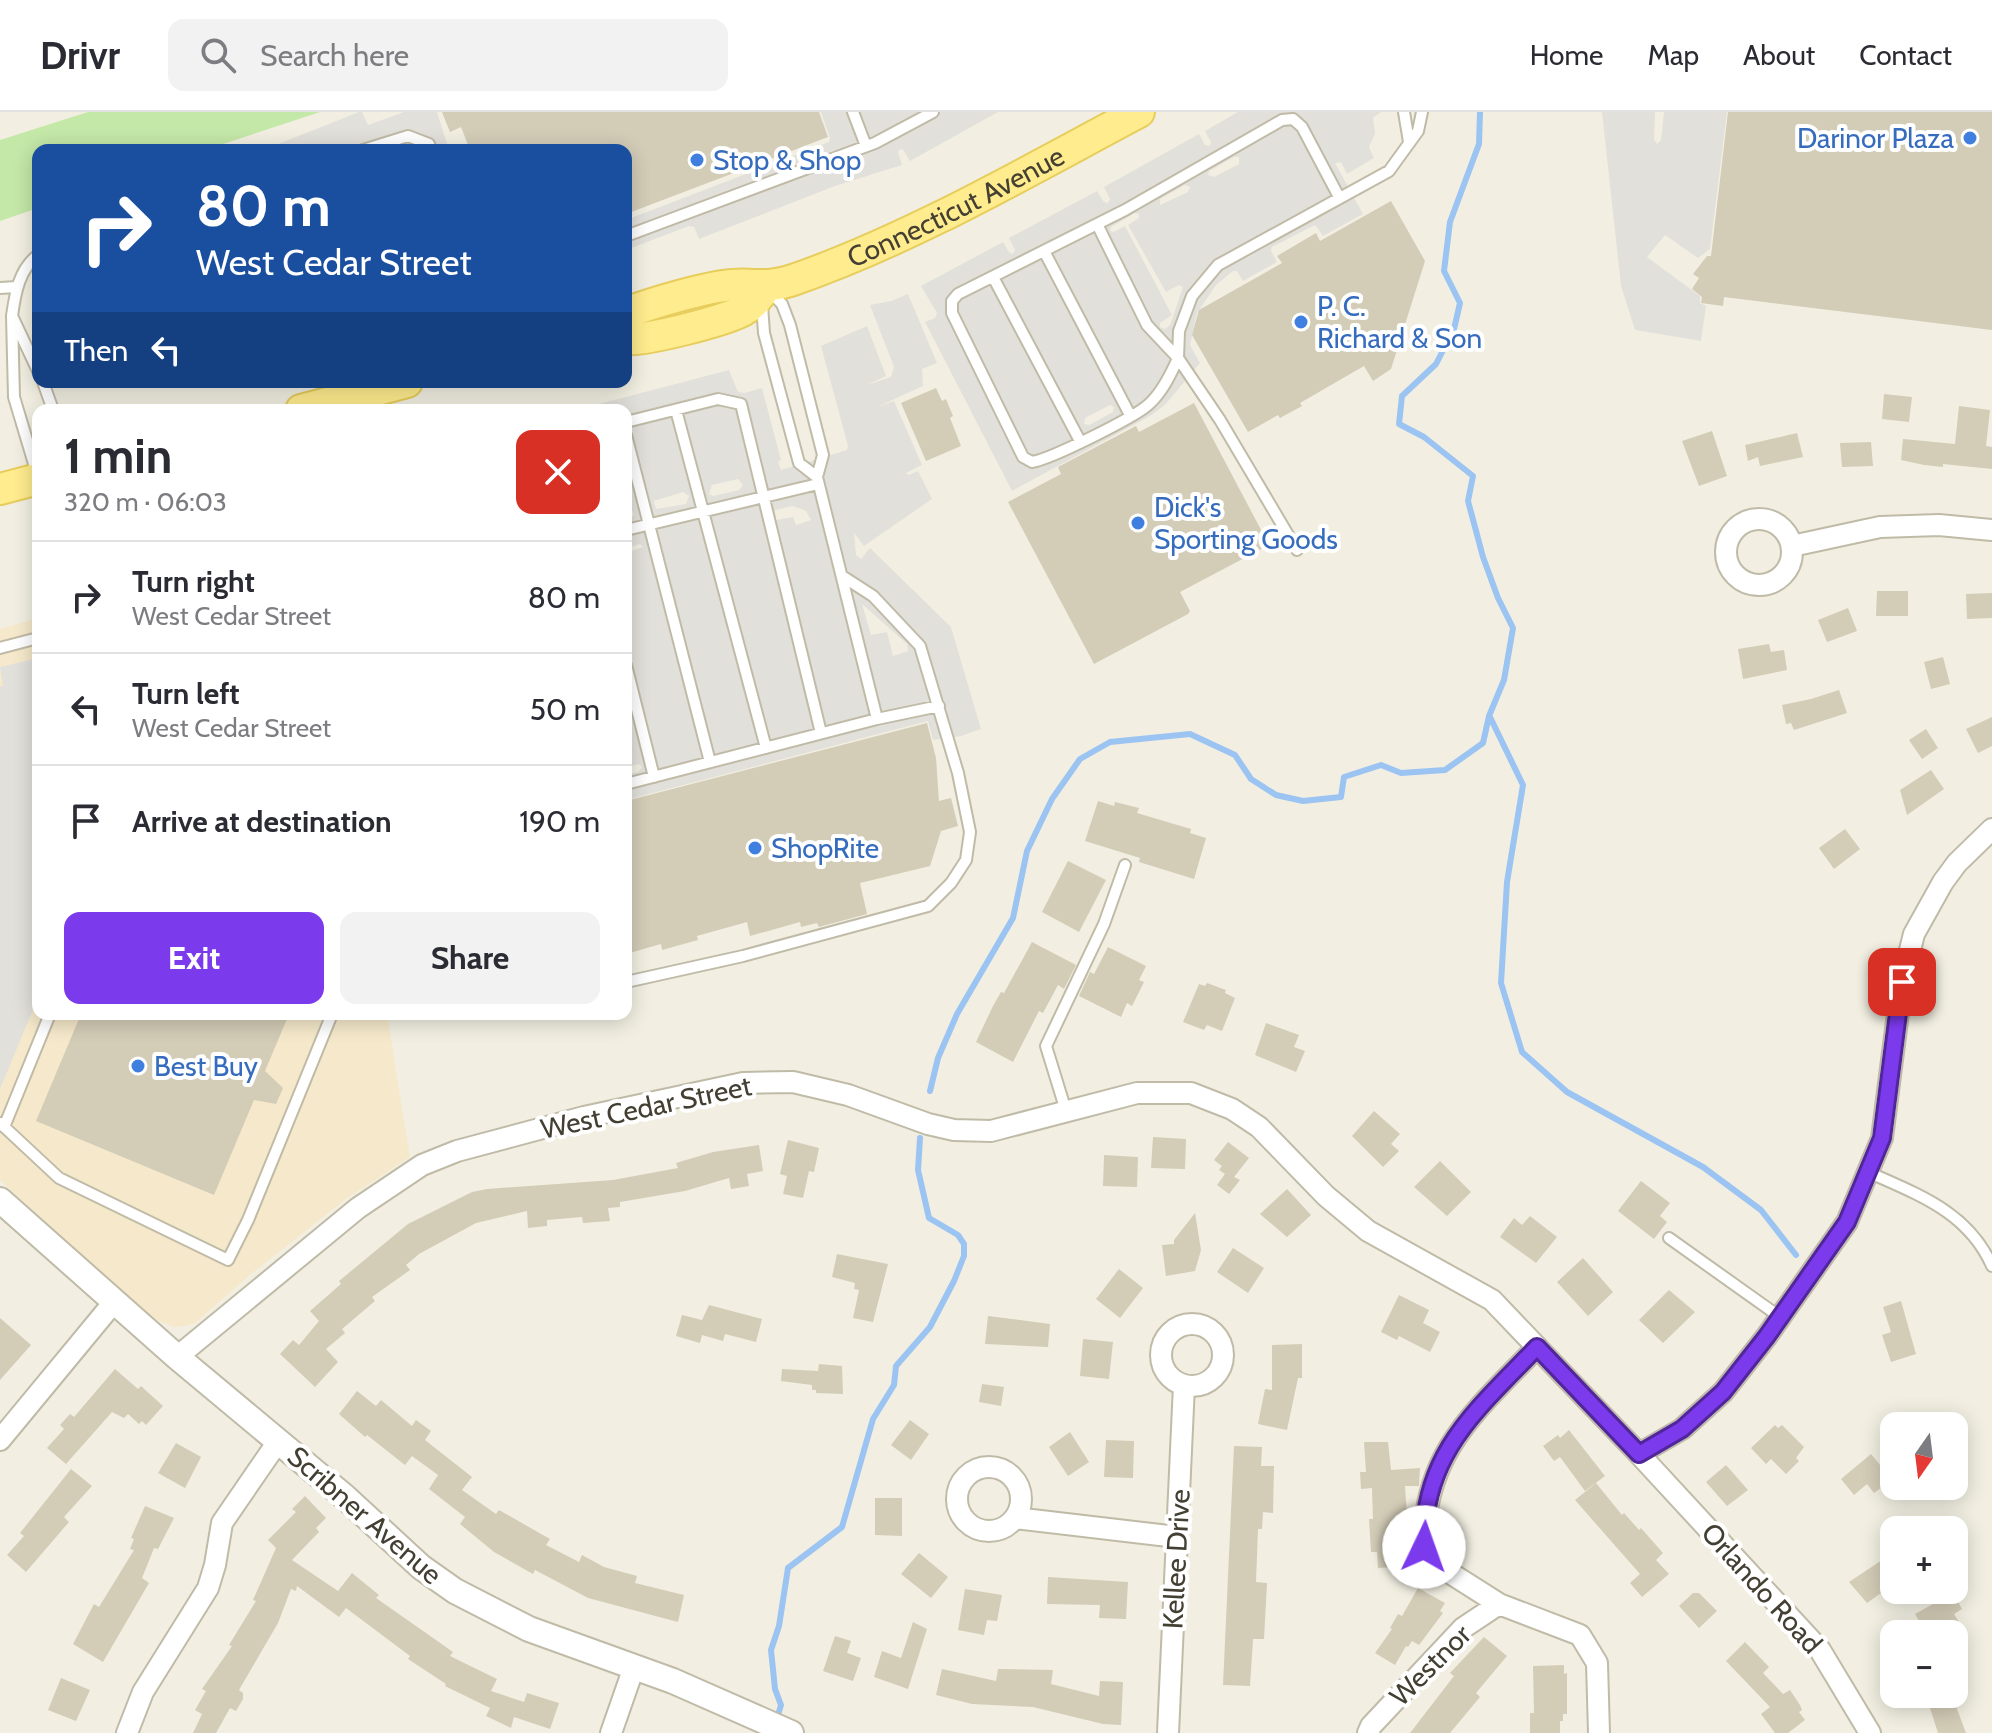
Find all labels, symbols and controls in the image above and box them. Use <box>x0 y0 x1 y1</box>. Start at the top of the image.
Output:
search box <box>168 19 728 91</box>
text: Drivr <box>40 32 120 79</box>
icon: search <box>196 33 240 77</box>
text: Search here <box>260 37 409 74</box>
text: Home <box>1530 38 1603 72</box>
text: Map <box>1647 38 1699 72</box>
text: About <box>1743 38 1815 72</box>
text: Contact <box>1859 38 1952 72</box>
place label: Darinor Plaza <box>1797 121 1955 155</box>
marker: Darinor Plaza <box>1961 129 1979 147</box>
street label: Connecticut Avenue <box>842 138 1070 274</box>
place label: Stop & Shop <box>713 143 861 177</box>
marker: Stop & Shop <box>688 151 706 169</box>
text: 80 m <box>196 172 331 240</box>
icon: right <box>64 176 168 280</box>
text: West Cedar Street <box>196 240 472 284</box>
place label: P. C. Richard & Son <box>1317 289 1482 355</box>
marker: P. C. Richard & Son <box>1292 313 1310 331</box>
icon: left <box>144 328 188 372</box>
text: Then <box>64 332 128 369</box>
text: 1 min <box>64 427 172 485</box>
button: close <box>516 430 600 514</box>
text: 320 m · 06:03 <box>64 486 227 518</box>
place label: Dick's Sporting Goods <box>1154 490 1338 556</box>
marker: Dick's Sporting Goods <box>1129 514 1147 532</box>
text: Turn right <box>132 563 255 600</box>
icon: right <box>64 575 108 619</box>
text: 80 m <box>528 579 600 616</box>
text: West Cedar Street <box>132 600 331 632</box>
text: Turn left <box>132 675 240 712</box>
icon: left <box>64 687 108 731</box>
text: 50 m <box>530 691 600 728</box>
text: West Cedar Street <box>132 712 331 744</box>
icon: arrive <box>64 799 108 843</box>
text: Arrive at destination <box>132 803 392 840</box>
text: 190 m <box>519 803 600 840</box>
place label: ShopRite <box>771 831 879 865</box>
marker: ShopRite <box>746 839 764 857</box>
button: Exit <box>64 912 324 1004</box>
button: Share <box>340 912 600 1004</box>
pin <box>1868 948 1936 1016</box>
icon: arrive <box>1880 960 1924 1004</box>
place label: Best Buy <box>154 1049 258 1083</box>
marker: Best Buy <box>129 1057 147 1075</box>
street label: West Cedar Street <box>538 1068 754 1146</box>
north arrow <box>1880 1412 1968 1500</box>
map controls <box>1880 1412 1968 1708</box>
street label: Scribner Avenue <box>281 1439 449 1591</box>
street label: Kellee Drive <box>1155 1488 1197 1630</box>
position arrow <box>1382 1505 1466 1589</box>
street label: Orlando Road <box>1695 1516 1829 1660</box>
button: + <box>1880 1516 1968 1604</box>
street label: Westnor <box>1382 1617 1478 1713</box>
button: − <box>1880 1620 1968 1708</box>

